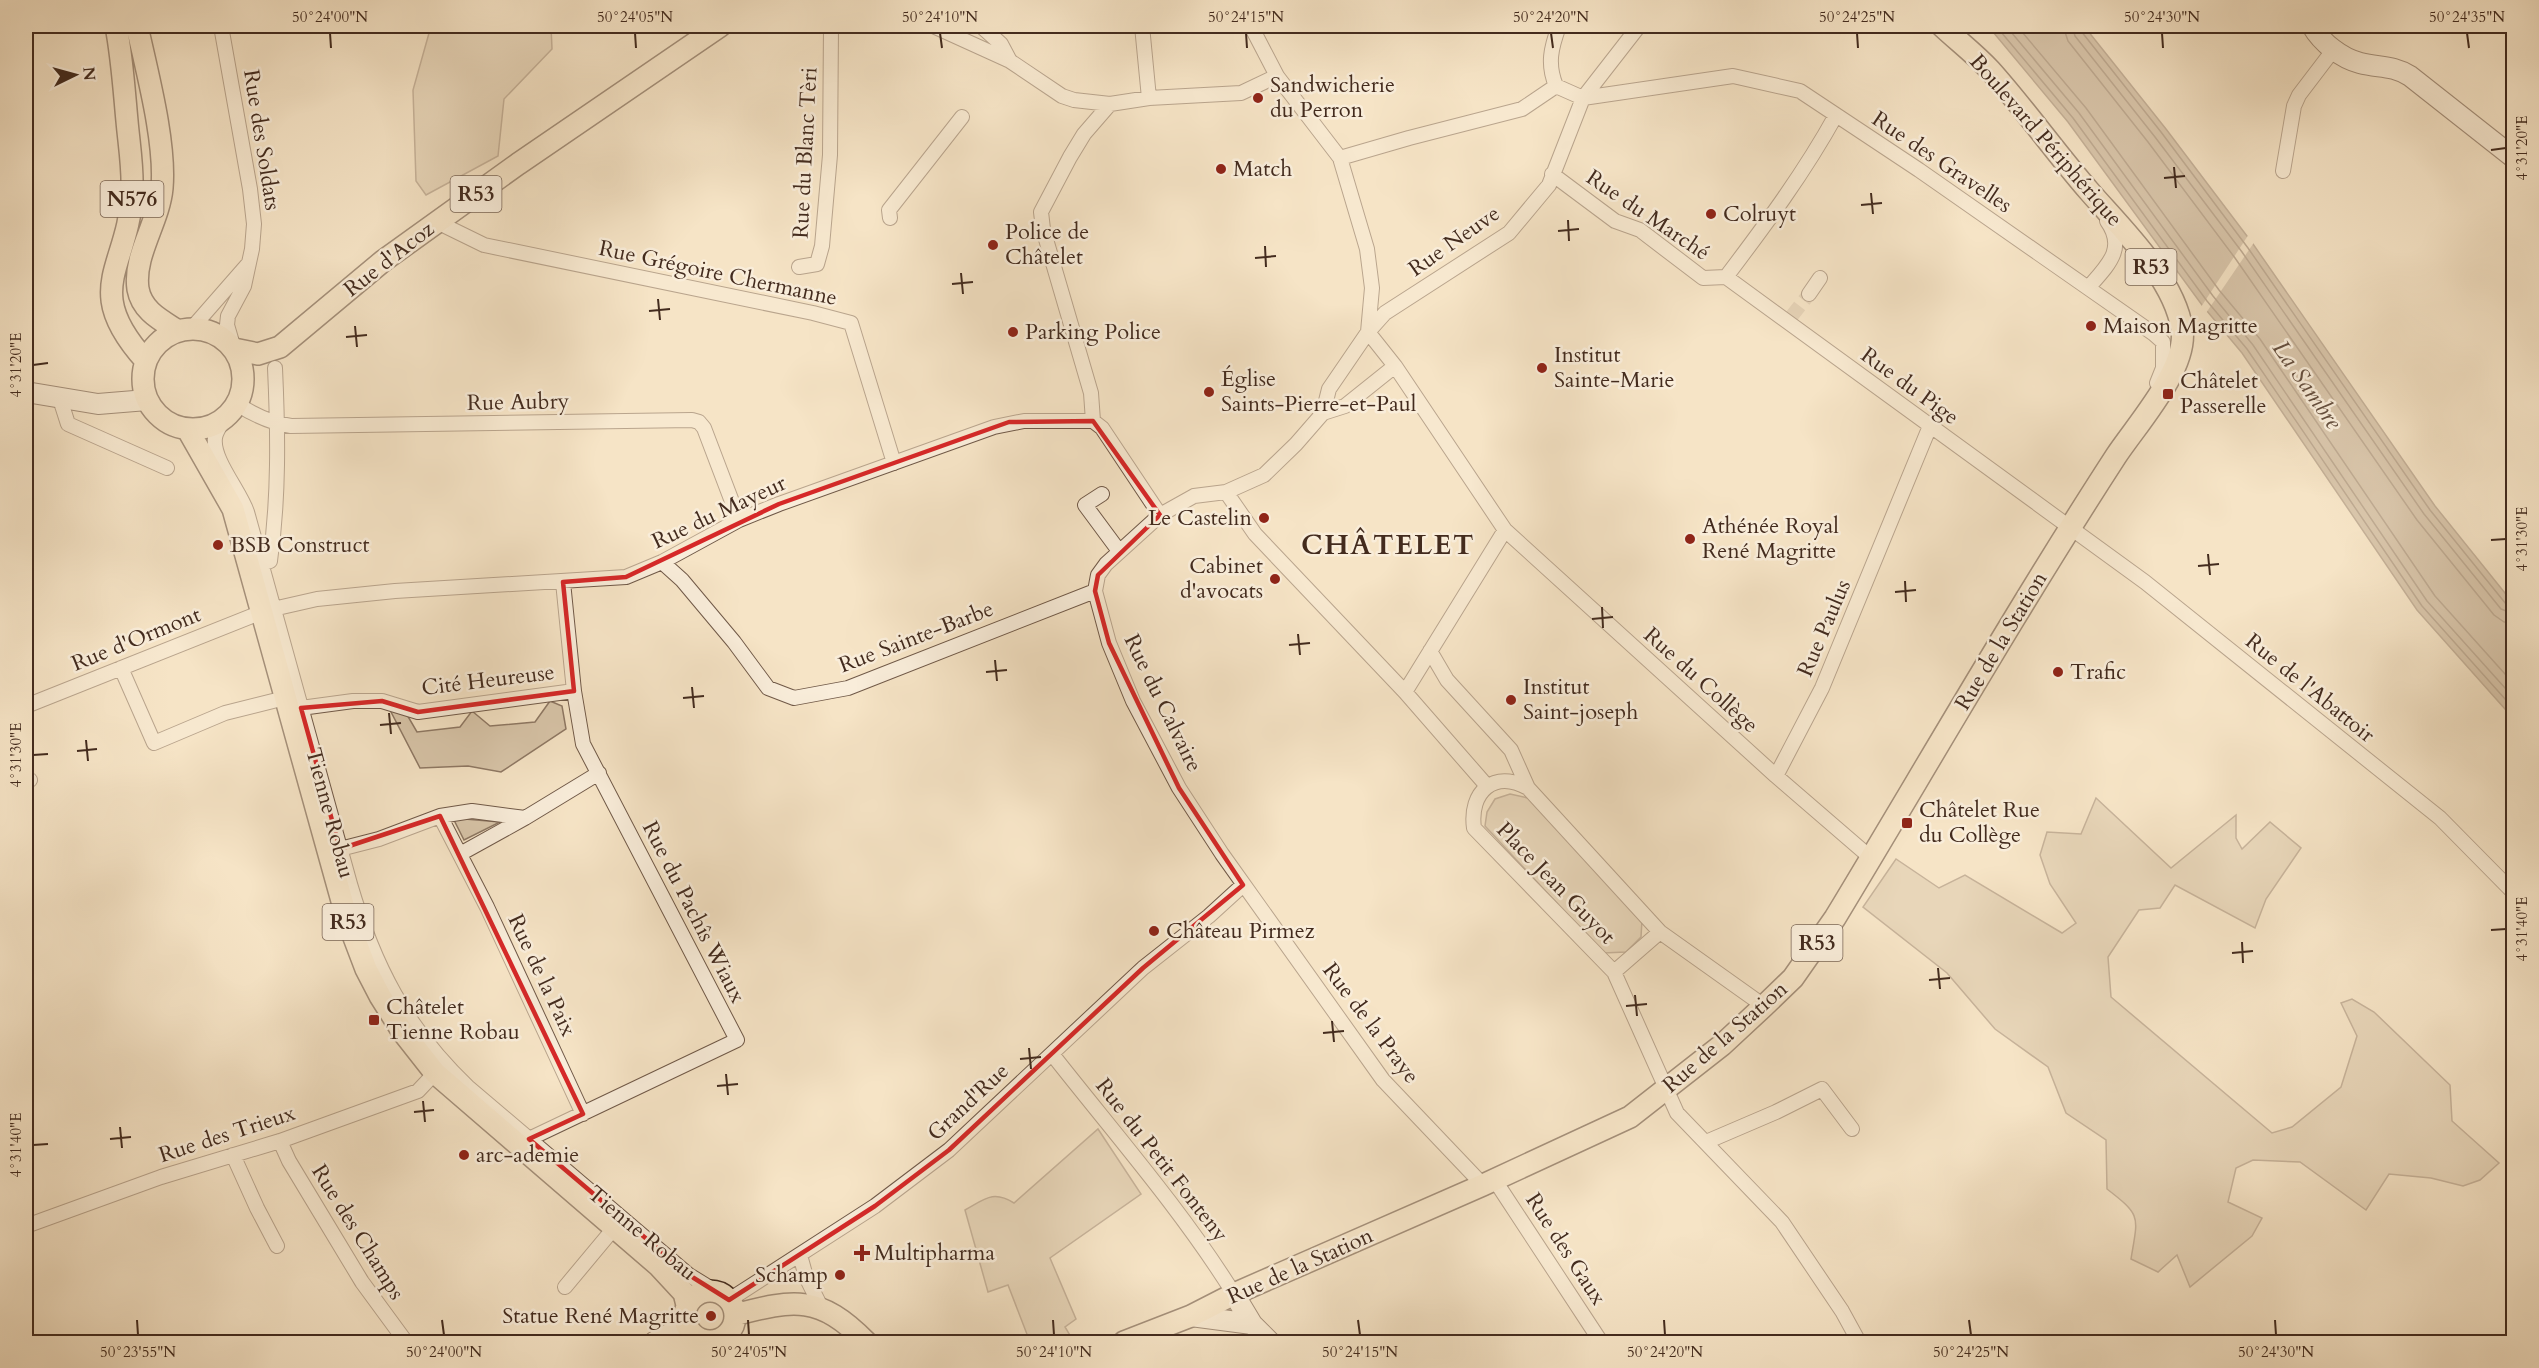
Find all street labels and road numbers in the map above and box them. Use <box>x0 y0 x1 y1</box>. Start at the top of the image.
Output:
street label: Boulevard Périphérique <box>1963 47 2129 233</box>
street label: Rue du Blanc Tèri <box>786 66 824 240</box>
street label: Rue des Soldats <box>236 67 288 213</box>
street label: Rue des Gravelles <box>1866 104 2018 220</box>
street label: Rue du Marché <box>1580 163 1716 267</box>
road number: R53 <box>450 176 502 212</box>
road number: N576 <box>100 181 164 217</box>
street label: Rue Neuve <box>1402 199 1506 283</box>
street label: Rue d'Acoz <box>337 214 441 304</box>
street label: Rue Grégoire Chermanne <box>596 233 840 313</box>
road number: R53 <box>2126 249 2176 285</box>
street label: Rue du Pige <box>1855 340 1965 432</box>
street label: Rue Aubry <box>467 386 570 418</box>
street label: Rue du Mayeur <box>647 467 792 556</box>
street label: Rue de la Station <box>1948 566 2055 716</box>
street label: Rue Paulus <box>1790 575 1858 681</box>
street label: Rue Sainte-Barbe <box>834 594 998 680</box>
street label: Rue d'Ormont <box>67 599 205 679</box>
street label: Rue du Collège <box>1637 620 1765 740</box>
street label: Rue de l'Abattoir <box>2239 627 2382 750</box>
street label: Rue du Calvaire <box>1117 629 1209 777</box>
street label: Cité Heureuse <box>420 657 556 703</box>
street label: Tienne Robau <box>298 745 362 881</box>
street label: Place Jean Guyot <box>1490 815 1622 951</box>
street label: Rue du Pachîs Wiaux <box>635 816 753 1008</box>
road number: R53 <box>322 904 374 940</box>
street label: Rue de la Paix <box>501 909 583 1041</box>
road number: R53 <box>1792 925 1842 961</box>
street label: Rue de la Praye <box>1316 956 1426 1090</box>
street label: Rue de la Station <box>1656 974 1794 1100</box>
street label: Grand'Rue <box>921 1056 1015 1148</box>
street label: Rue du Petit Fonteny <box>1089 1072 1236 1248</box>
street label: Rue des Trieux <box>155 1098 299 1170</box>
street label: Rue des Champs <box>304 1159 412 1305</box>
street label: Tienne Robau <box>581 1179 703 1287</box>
street label: Rue des Gaux <box>1519 1187 1614 1311</box>
street label: Rue de la Station <box>1222 1220 1378 1312</box>

